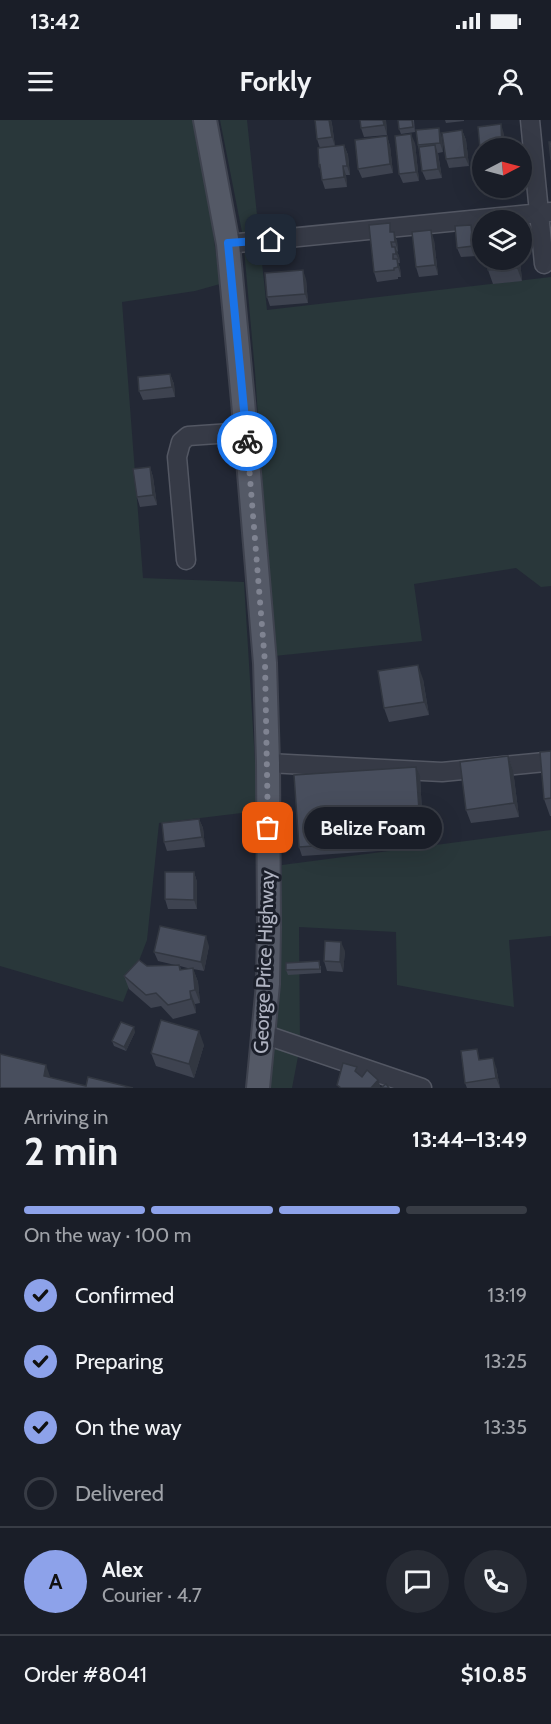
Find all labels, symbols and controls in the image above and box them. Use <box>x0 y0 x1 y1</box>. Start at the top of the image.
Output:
text: 13:42 <box>30 8 80 35</box>
icon: menu <box>24 65 57 98</box>
text: Forkly <box>239 65 312 98</box>
icon: person <box>494 65 527 98</box>
north arrow <box>472 138 532 198</box>
map controls <box>472 138 532 270</box>
button: layers <box>472 210 532 270</box>
pin <box>245 214 296 265</box>
icon: home <box>254 223 287 256</box>
courier <box>217 411 277 471</box>
icon: bike <box>231 425 264 458</box>
pin <box>242 802 293 853</box>
callout: Belize Foam <box>304 807 442 849</box>
icon: bag <box>251 811 284 844</box>
text: Belize Foam <box>320 816 426 840</box>
street label: George Price Highway <box>249 870 279 1054</box>
text: Arriving in <box>24 1105 108 1129</box>
text: 13:44–13:49 <box>412 1126 527 1153</box>
text: 2 min <box>24 1127 118 1175</box>
text: On the way · 100 m <box>24 1223 191 1247</box>
icon: check <box>24 1279 57 1312</box>
text: Confirmed <box>75 1282 174 1309</box>
text: 13:19 <box>488 1283 527 1307</box>
icon: check <box>24 1345 57 1378</box>
text: Preparing <box>75 1348 163 1375</box>
text: 13:25 <box>484 1349 527 1373</box>
icon: check <box>24 1411 57 1444</box>
text: On the way <box>75 1414 182 1441</box>
text: 13:35 <box>484 1415 527 1439</box>
text: Delivered <box>75 1480 164 1507</box>
button: chat <box>386 1550 449 1613</box>
button: phone <box>464 1550 527 1613</box>
text: Alex <box>102 1556 143 1583</box>
text: A <box>49 1568 62 1595</box>
text: Courier · 4.7 <box>102 1583 202 1607</box>
text: Order #8041 <box>24 1661 147 1688</box>
text: $10.85 <box>461 1661 527 1688</box>

